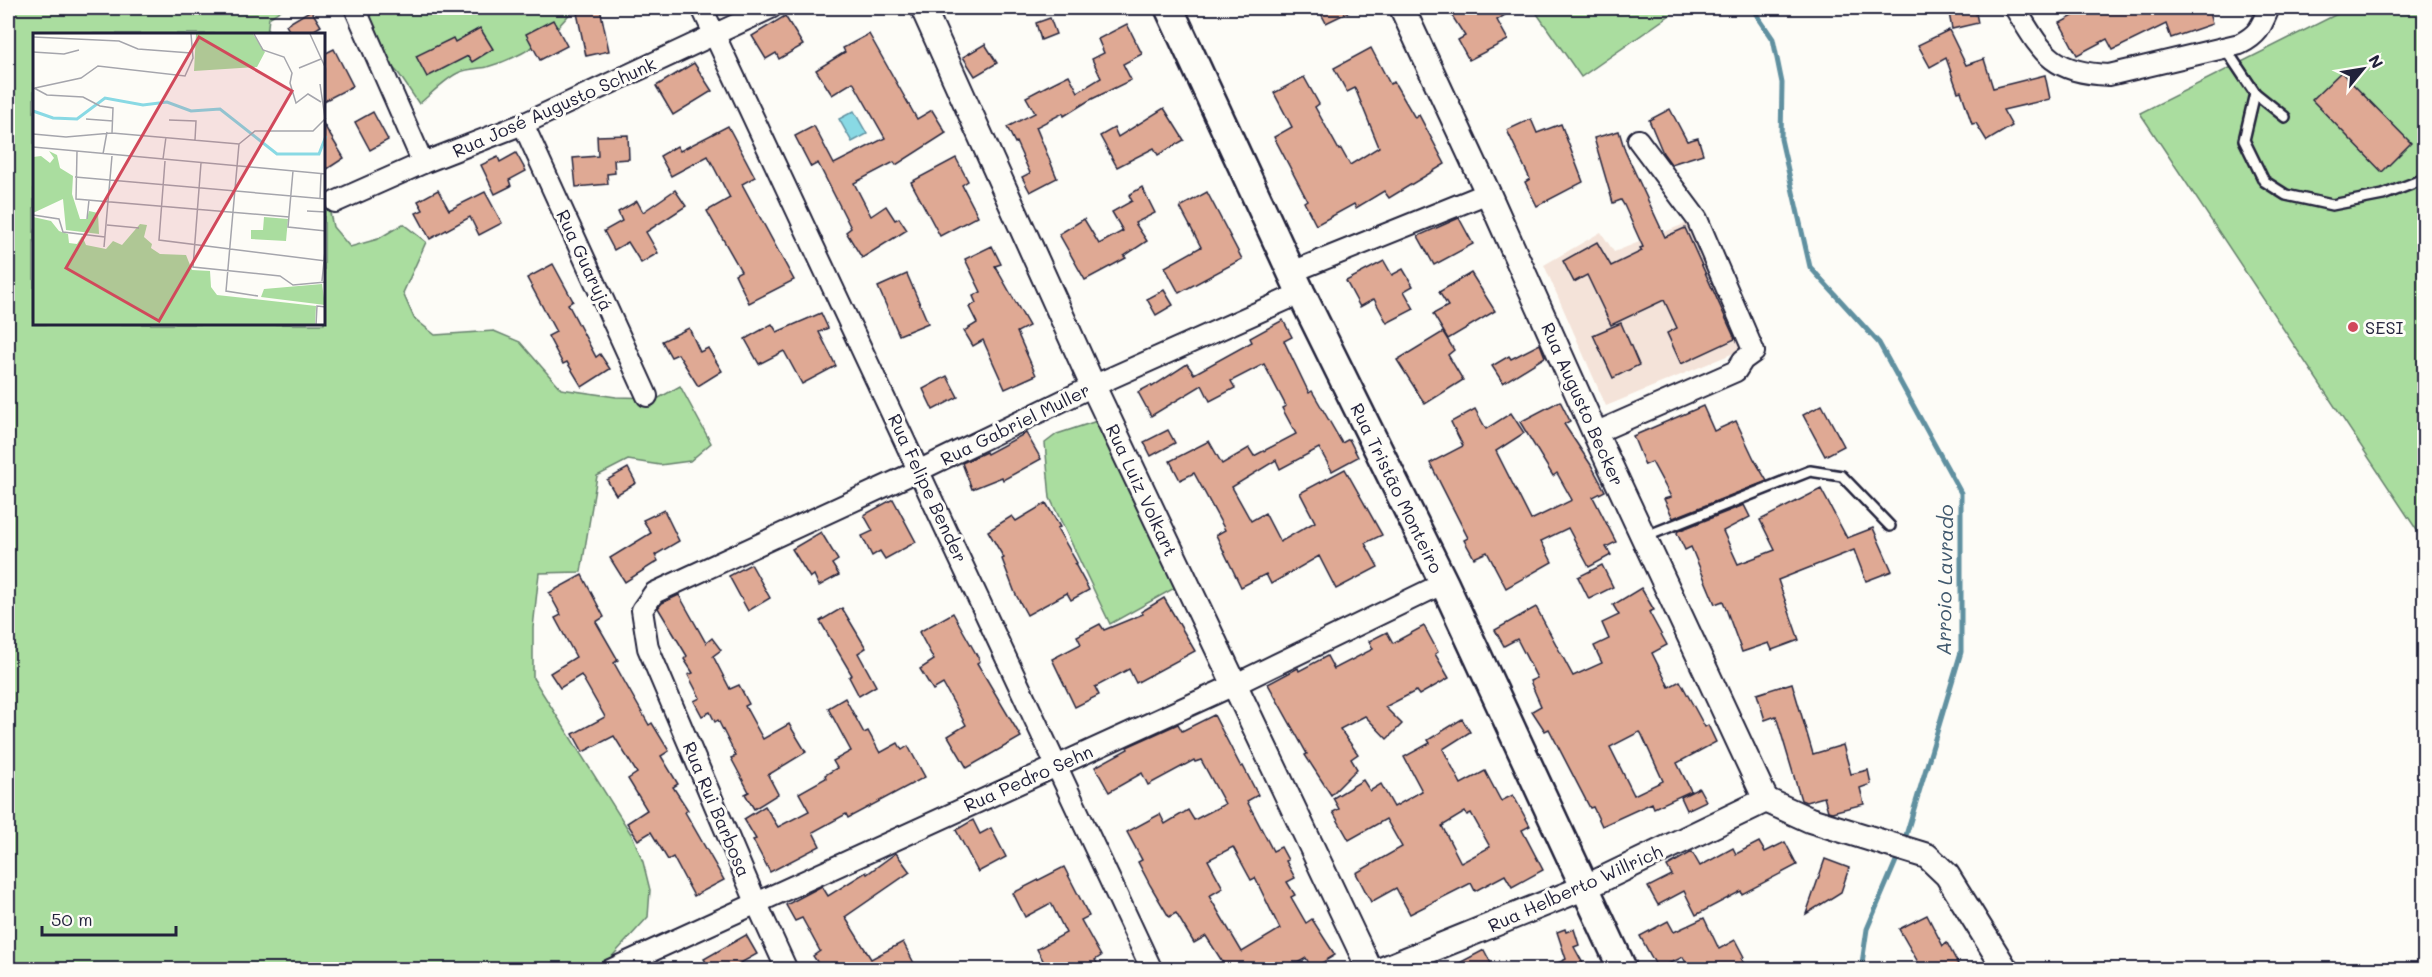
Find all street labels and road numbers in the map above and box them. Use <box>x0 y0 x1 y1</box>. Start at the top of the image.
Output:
street label: Rua José Augusto Schunk <box>448 51 660 163</box>
street label: Rua Guarujá <box>551 206 619 314</box>
street label: Rua Augusto Becker <box>1536 318 1630 490</box>
street label: Rua Gabriel Muller <box>936 377 1094 471</box>
street label: Rua Tristão Monteiro <box>1345 399 1449 577</box>
street label: Rua Felipe Bender <box>883 410 973 566</box>
street label: Rua Luiz Volkart <box>1101 420 1183 560</box>
street label: Rua Rui Barbosa <box>678 738 756 880</box>
street label: Rua Pedro Sehn <box>960 739 1096 817</box>
street label: Rua Helberto Willrich <box>1484 839 1666 937</box>

